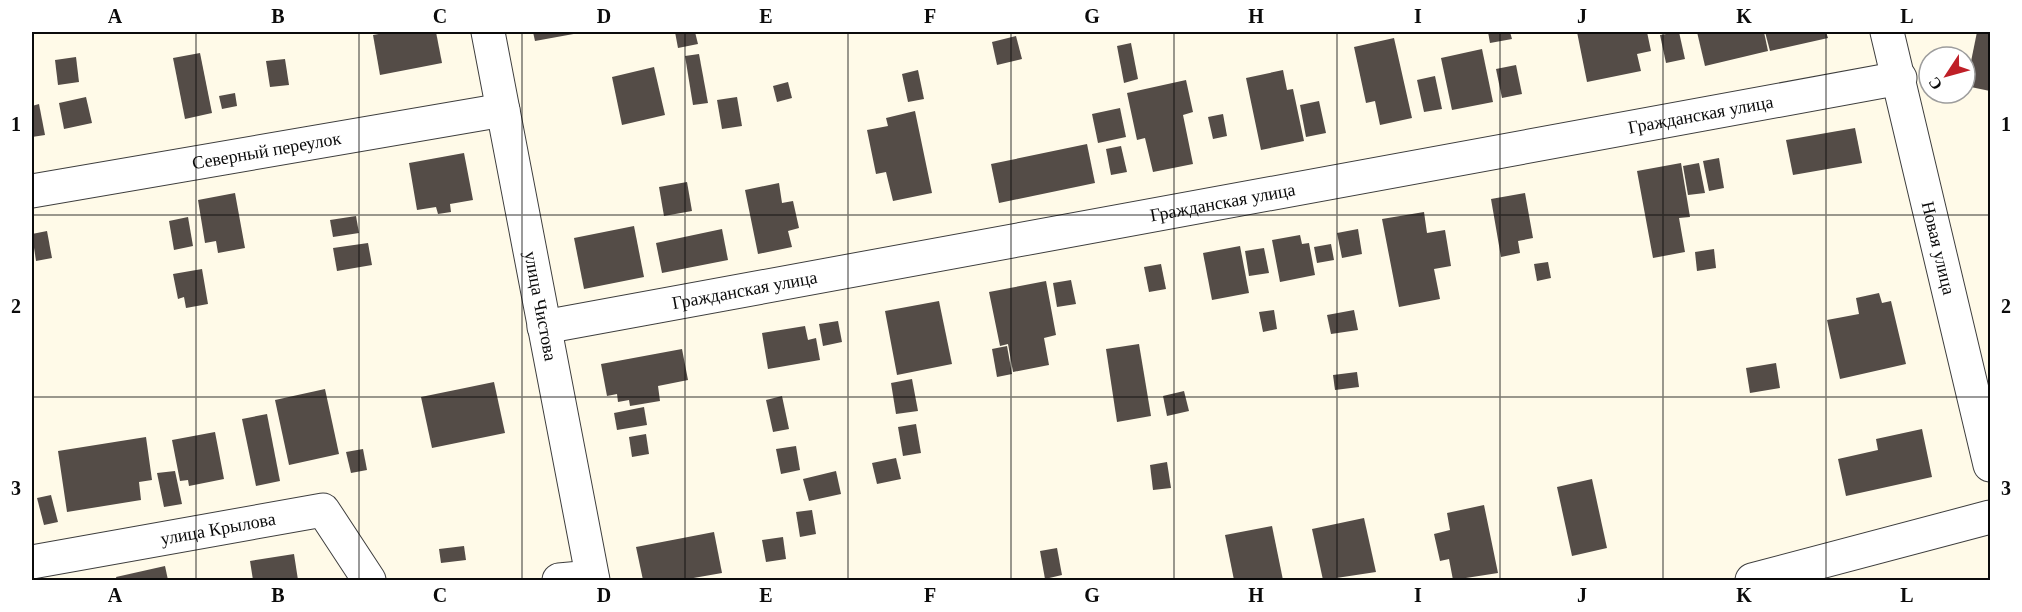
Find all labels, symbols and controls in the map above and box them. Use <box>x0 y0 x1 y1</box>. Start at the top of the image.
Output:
text: A <box>108 5 123 27</box>
text: B <box>271 5 285 27</box>
text: C <box>433 5 447 27</box>
text: D <box>597 5 611 27</box>
text: E <box>759 5 773 27</box>
text: F <box>924 5 936 27</box>
text: G <box>1084 5 1100 27</box>
text: H <box>1248 5 1264 27</box>
text: I <box>1414 5 1422 27</box>
text: J <box>1577 5 1587 27</box>
text: K <box>1736 5 1752 27</box>
text: L <box>1900 5 1914 27</box>
north arrow <box>1917 45 1977 105</box>
text: С <box>1925 74 1946 93</box>
street label: Гражданская улица <box>1626 91 1775 138</box>
text: 1 <box>11 113 21 135</box>
text: 1 <box>2001 113 2011 135</box>
street label: Северный переулок <box>191 128 343 173</box>
street label: Гражданская улица <box>1148 179 1297 226</box>
street label: Новая улица <box>1918 199 1959 297</box>
street label: улица Чистова <box>520 250 561 363</box>
street label: Гражданская улица <box>670 267 819 313</box>
text: 2 <box>11 295 21 317</box>
text: 2 <box>2001 295 2011 317</box>
text: 3 <box>11 477 21 499</box>
text: 3 <box>2001 477 2011 499</box>
street label: улица Крылова <box>159 509 277 549</box>
text: A <box>108 584 123 606</box>
text: B <box>271 584 285 606</box>
text: C <box>433 584 447 606</box>
text: D <box>597 584 611 606</box>
text: E <box>759 584 773 606</box>
text: F <box>924 584 936 606</box>
text: G <box>1084 584 1100 606</box>
text: H <box>1248 584 1264 606</box>
text: I <box>1414 584 1422 606</box>
text: J <box>1577 584 1587 606</box>
text: K <box>1736 584 1752 606</box>
text: L <box>1900 584 1914 606</box>

